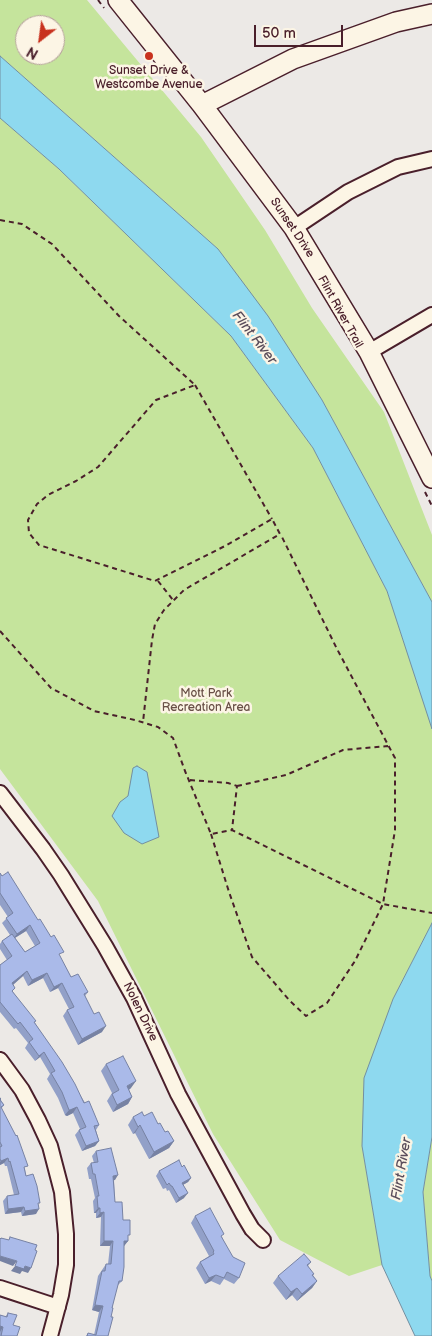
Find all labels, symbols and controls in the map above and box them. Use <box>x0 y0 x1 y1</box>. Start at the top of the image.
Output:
north arrow <box>15 15 65 65</box>
scale bar <box>257 15 346 47</box>
text: 50 m <box>262 24 296 43</box>
text: N <box>24 43 42 63</box>
marker: Sunset Drive & Westcombe Avenue <box>143 50 155 62</box>
place label: Sunset Drive & Westcombe Avenue <box>95 64 203 92</box>
street label: Sunset Drive <box>267 195 317 261</box>
street label: Flint River Trail <box>314 273 366 351</box>
water label: Flint River <box>228 308 280 368</box>
park label: Mott Park Recreation Area <box>162 687 250 715</box>
street label: Nolen Drive <box>120 980 160 1044</box>
water label: Flint River <box>388 1137 416 1201</box>

